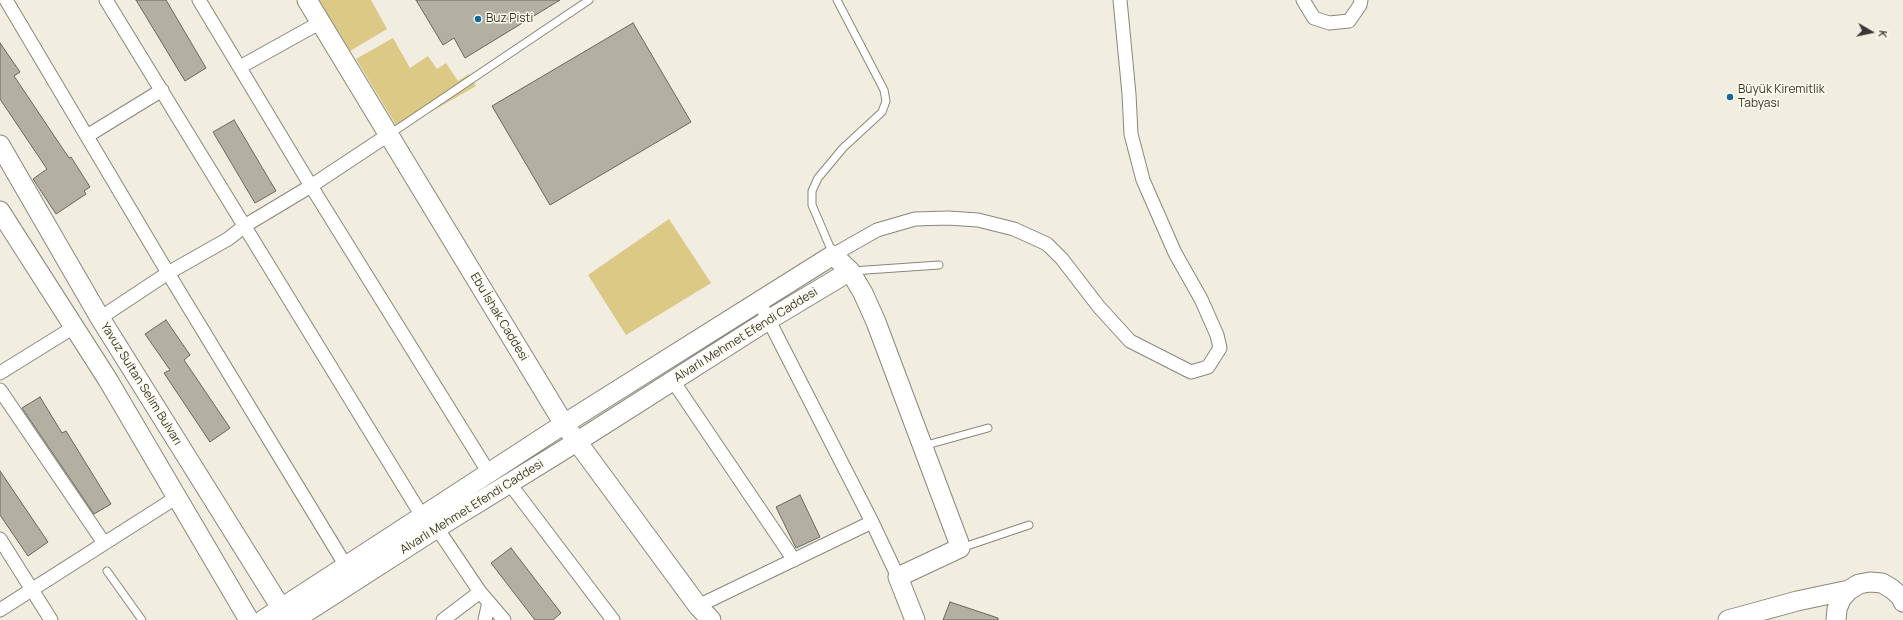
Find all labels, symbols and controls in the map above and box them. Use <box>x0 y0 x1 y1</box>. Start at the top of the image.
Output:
place label: Buz Pisti <box>486 12 533 26</box>
north arrow <box>1851 12 1891 52</box>
marker: Buz Pisti <box>473 14 483 24</box>
text: K <box>1875 29 1891 39</box>
place label: Büyük Kiremitlik Tabyası <box>1738 83 1825 111</box>
marker: Büyük Kiremitlik Tabyası <box>1725 92 1735 102</box>
street label: Ebu İshak Caddesi <box>467 270 531 364</box>
street label: Alvarlı Mehmet Efendi Caddesi <box>672 285 820 385</box>
street label: Yavuz Sultan Selim Bulvarı <box>97 320 185 448</box>
street label: Alvarlı Mehmet Efendi Caddesi <box>398 457 546 557</box>

